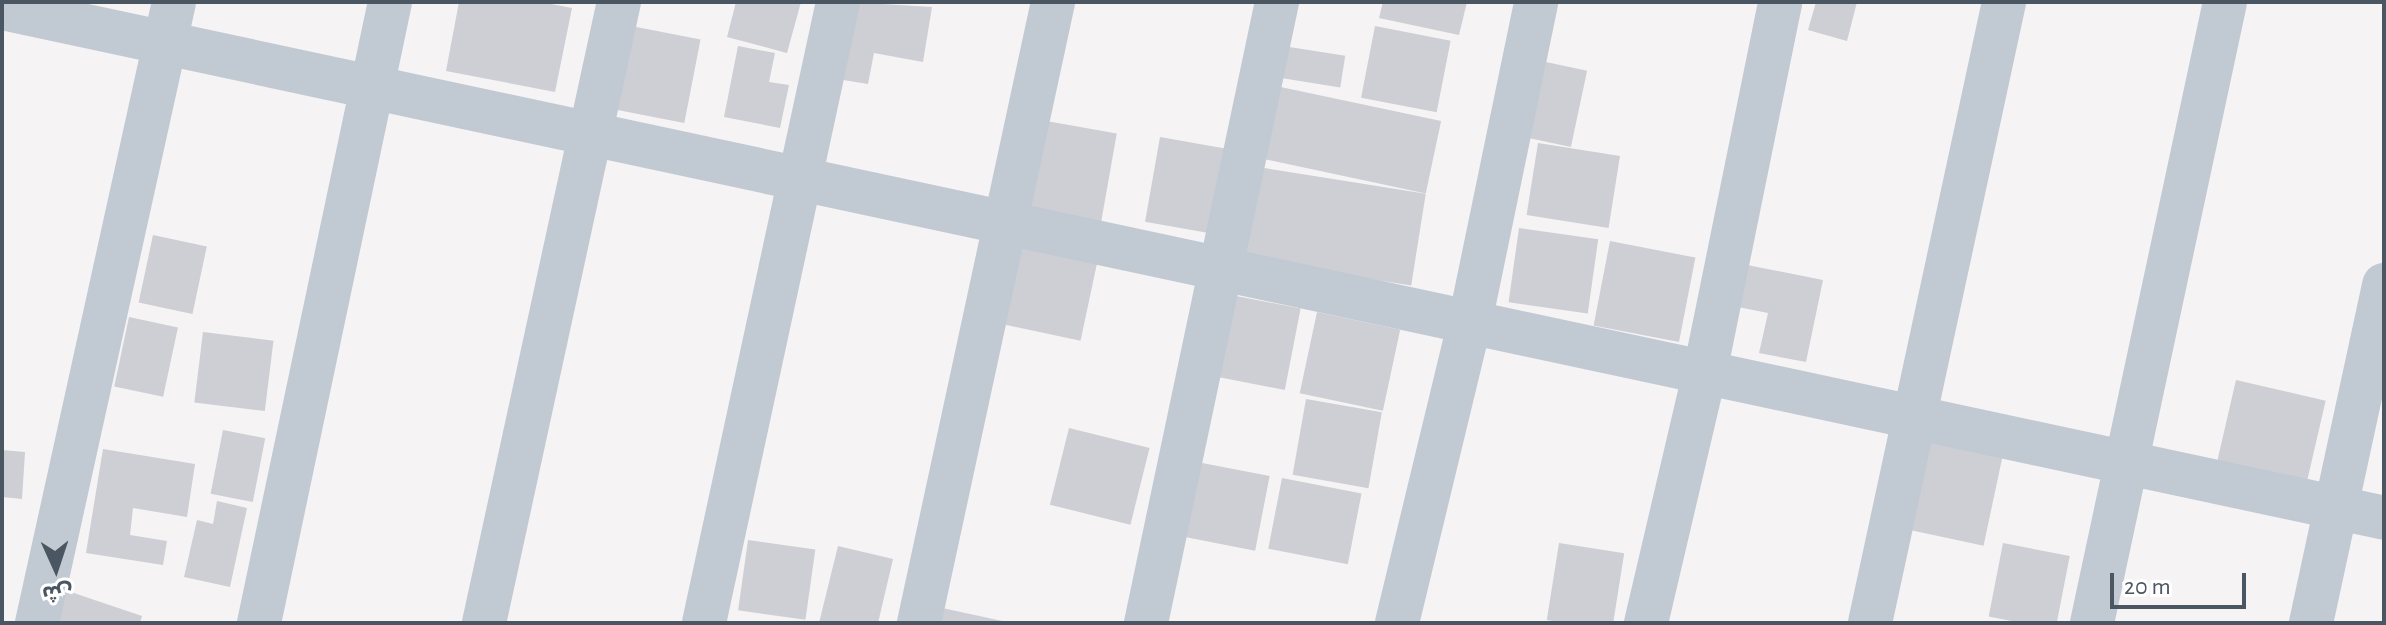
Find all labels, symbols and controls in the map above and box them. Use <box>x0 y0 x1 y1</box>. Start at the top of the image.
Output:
north arrow <box>16 529 96 609</box>
scale bar <box>2114 557 2250 607</box>
text: 20 m <box>2124 575 2171 599</box>
text: ش <box>42 581 73 605</box>

